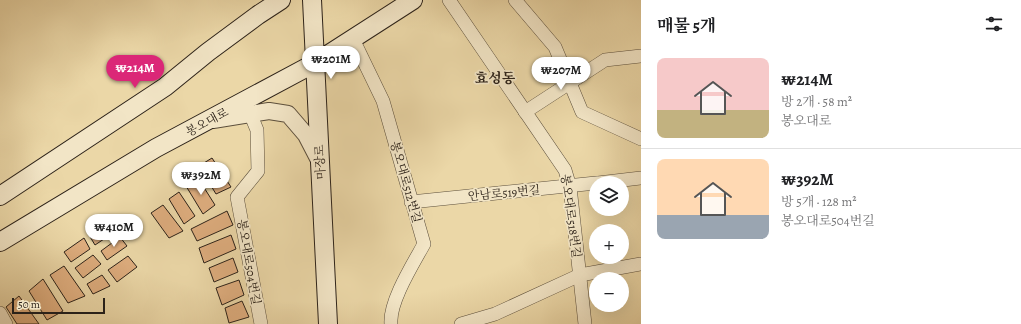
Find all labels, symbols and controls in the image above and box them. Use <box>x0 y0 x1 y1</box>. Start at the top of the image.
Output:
icon: filters <box>983 13 1005 35</box>
text: 매물 5개 <box>657 14 716 37</box>
pin: ₩201M <box>303 46 359 80</box>
text: ₩201M <box>311 50 351 67</box>
pin: ₩214M <box>107 55 163 89</box>
pin: ₩207M <box>533 57 589 91</box>
text: ₩214M <box>115 59 155 76</box>
text: ₩207M <box>541 61 581 78</box>
text: ₩214M <box>781 68 833 91</box>
district label: 효성동 <box>475 69 516 88</box>
icon: home <box>689 74 737 122</box>
text: 방 2개 · 58 m² <box>781 93 852 110</box>
street label: 봉오대로 <box>183 104 232 140</box>
text: 봉오대로 <box>781 112 831 129</box>
street label: 봉오대로512번길 <box>387 139 425 225</box>
street label: 마장로 <box>311 144 329 180</box>
pin: ₩392M <box>173 162 229 196</box>
text: ₩392M <box>181 166 221 183</box>
text: ₩392M <box>781 168 834 191</box>
street label: 봉오대로518번길 <box>557 173 585 259</box>
icon: home <box>689 175 737 223</box>
map controls <box>589 176 629 312</box>
button: layers <box>589 176 629 216</box>
street label: 안남로519번길 <box>467 182 541 204</box>
text: 방 5개 · 128 m² <box>781 193 857 210</box>
text: 봉오대로504번길 <box>781 212 875 229</box>
pin: ₩410M <box>86 214 142 248</box>
text: ₩410M <box>94 218 134 235</box>
street label: 봉오대로504번길 <box>234 218 264 306</box>
button: + <box>589 224 629 264</box>
button: − <box>589 272 629 312</box>
scale bar <box>12 296 105 315</box>
text: 50 m <box>18 297 40 312</box>

